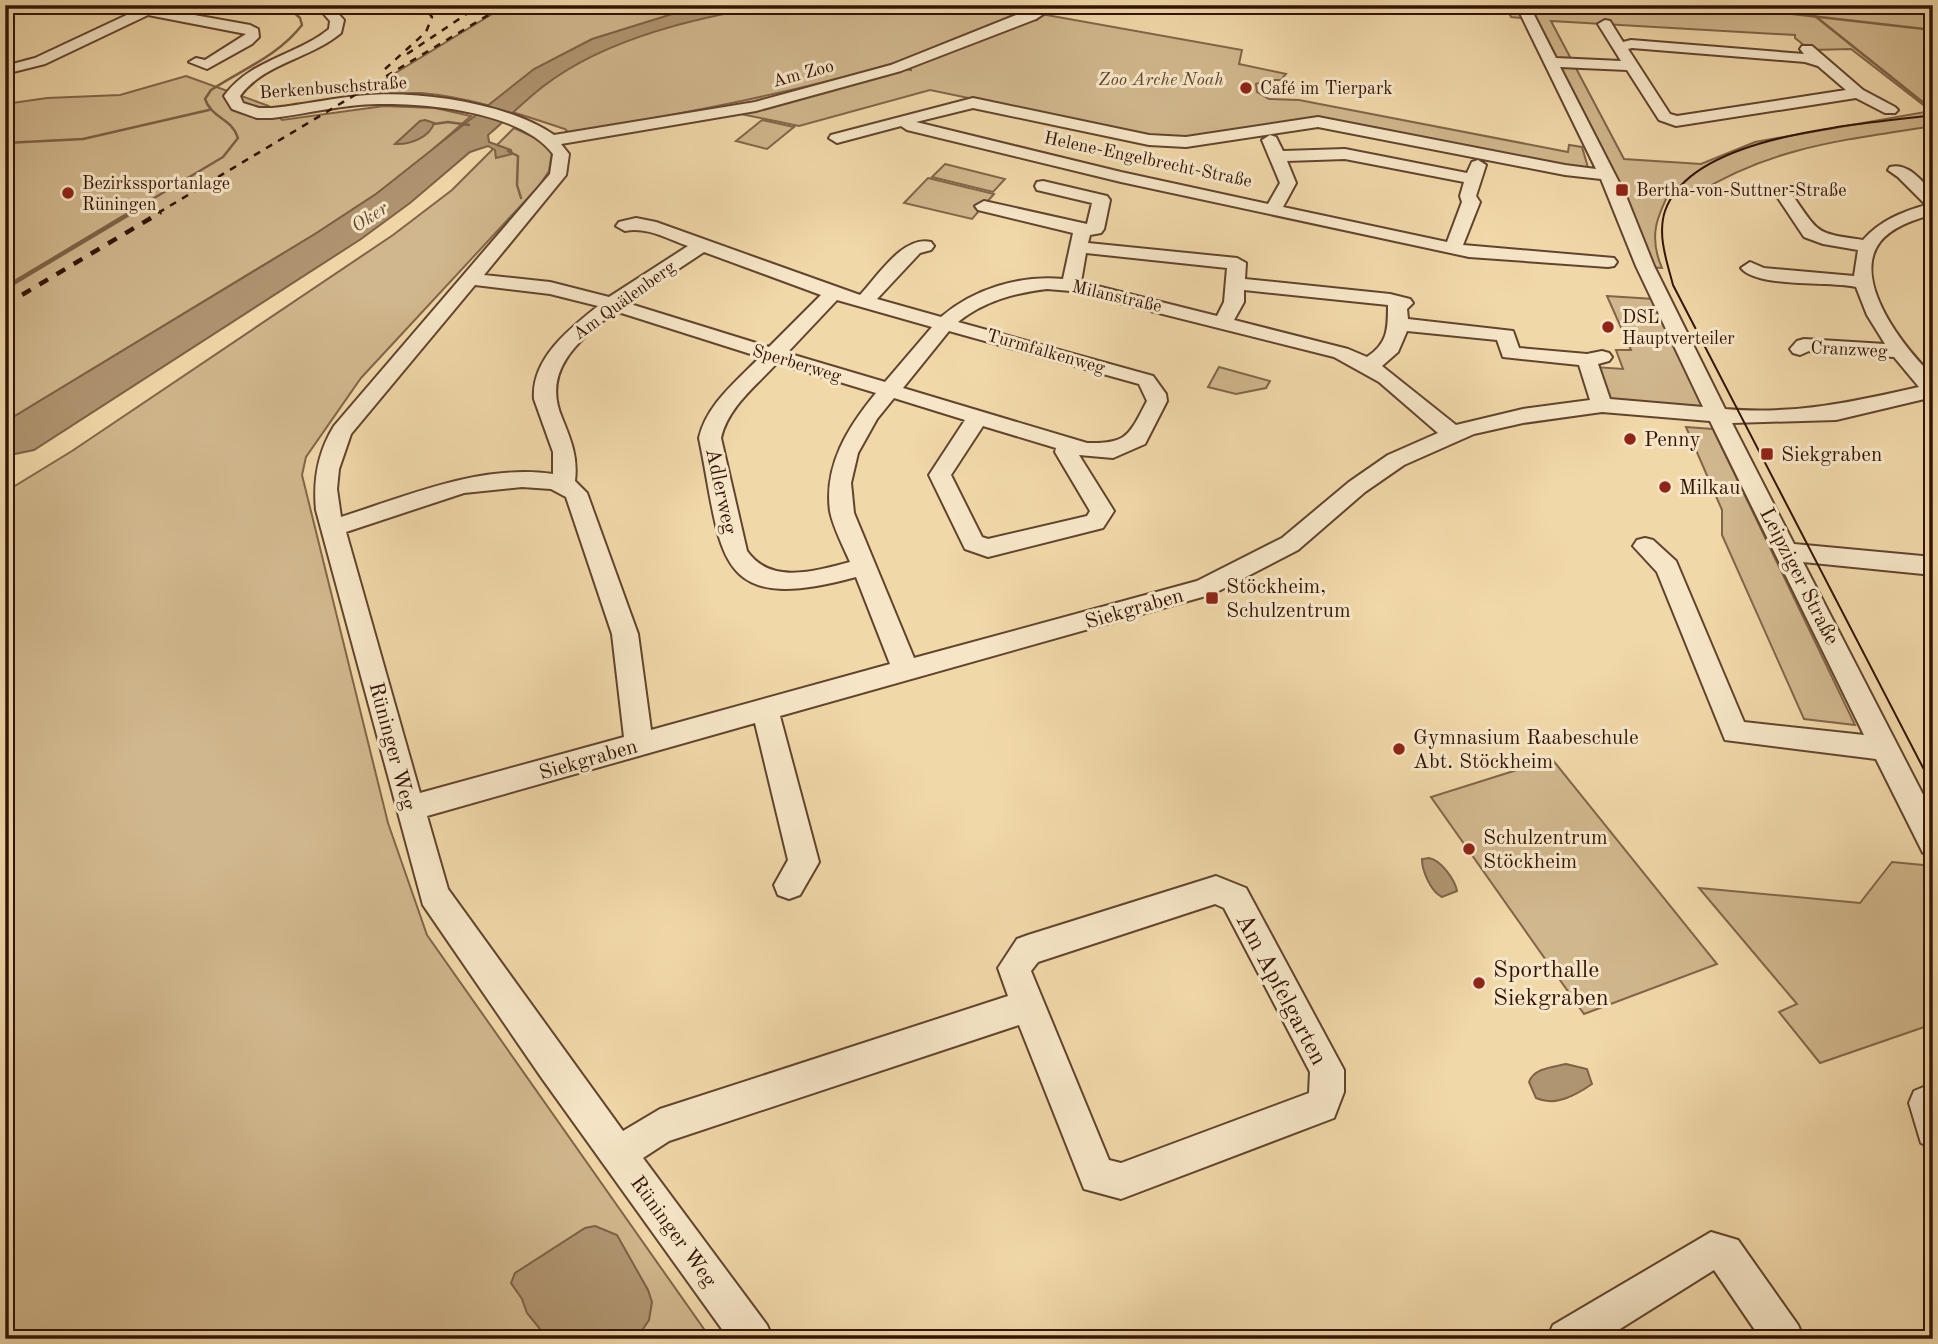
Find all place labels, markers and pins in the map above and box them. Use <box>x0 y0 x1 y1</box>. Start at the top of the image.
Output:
marker: Café im Tierpark <box>1238 80 1254 96</box>
place label: Café im Tierpark <box>1260 80 1393 98</box>
place label: Bezirkssportanlage Rüningen <box>82 175 230 214</box>
marker: Bertha-von-Suttner-Straße <box>1614 182 1630 198</box>
place label: Bertha-von-Suttner-Straße <box>1636 182 1847 200</box>
marker: Bezirkssportanlage Rüningen <box>60 185 76 201</box>
place label: DSL Hauptverteiler <box>1622 309 1735 348</box>
marker: DSL Hauptverteiler <box>1600 319 1616 335</box>
place label: Penny <box>1644 430 1701 451</box>
marker: Penny <box>1622 431 1638 447</box>
place label: Siekgraben <box>1781 445 1882 466</box>
marker: Siekgraben <box>1759 446 1775 462</box>
place label: Milkau <box>1679 478 1740 499</box>
marker: Milkau <box>1657 479 1673 495</box>
place label: Stöckheim, Schulzentrum <box>1226 577 1351 622</box>
marker: Stöckheim, Schulzentrum <box>1204 590 1220 606</box>
place label: Gymnasium Raabeschule Abt. Stöckheim <box>1413 728 1639 773</box>
marker: Gymnasium Raabeschule Abt. Stöckheim <box>1391 741 1407 757</box>
place label: Schulzentrum Stöckheim <box>1483 828 1608 873</box>
marker: Schulzentrum Stöckheim <box>1461 841 1477 857</box>
place label: Sporthalle Siekgraben <box>1493 959 1609 1011</box>
marker: Sporthalle Siekgraben <box>1471 975 1487 991</box>

